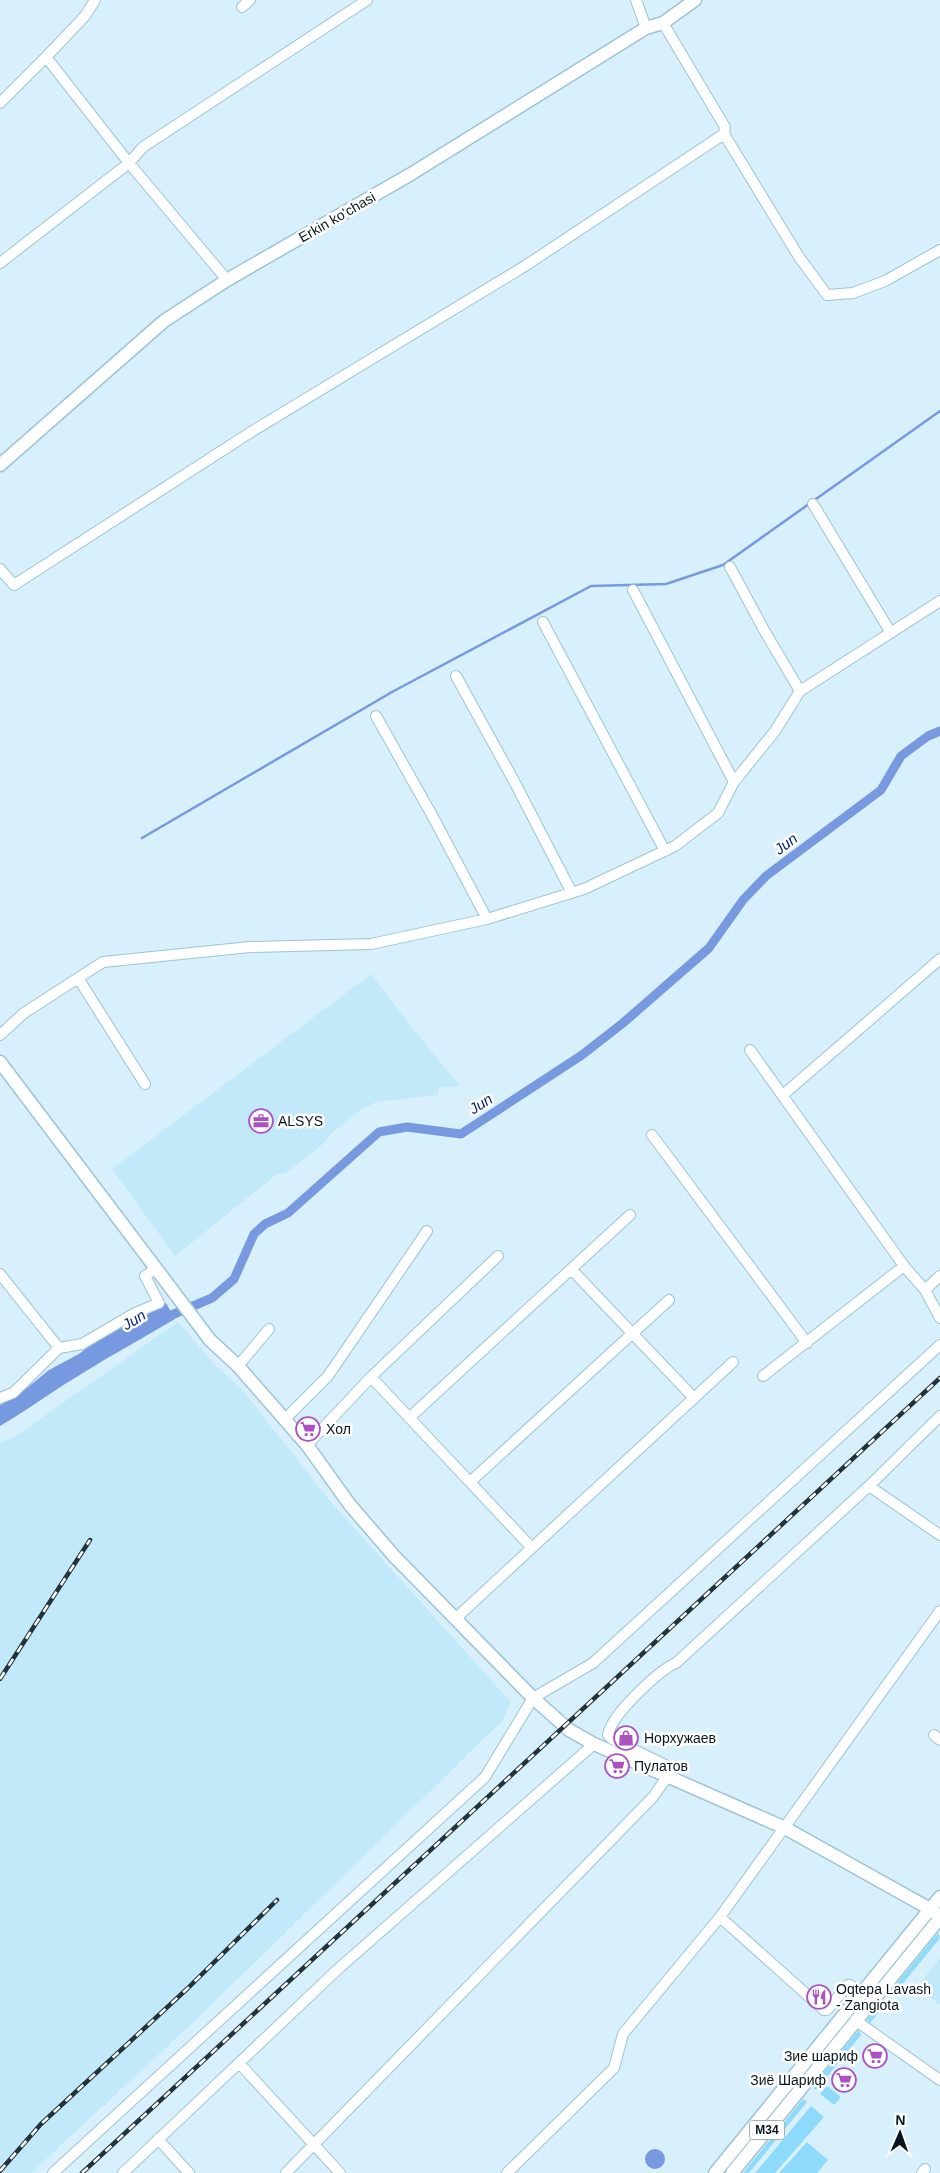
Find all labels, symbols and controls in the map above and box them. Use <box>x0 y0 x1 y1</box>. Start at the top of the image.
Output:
street label: Erkin ko'chasi <box>296 189 378 245</box>
water label: Jun <box>770 830 800 858</box>
water label: Jun <box>465 1090 495 1118</box>
office icon: ALSYS <box>248 1108 274 1134</box>
place label: ALSYS <box>278 1113 323 1129</box>
water label: Jun <box>118 1306 148 1334</box>
supermarket icon: Хол <box>295 1416 321 1442</box>
place label: Хол <box>326 1421 351 1437</box>
shop icon: Норхужаев <box>613 1725 639 1751</box>
place label: Норхужаев <box>644 1730 716 1746</box>
supermarket icon: Пулатов <box>604 1753 630 1779</box>
place label: Пулатов <box>634 1758 688 1774</box>
place label: Oqtepa Lavash - Zangiota <box>836 1981 931 2013</box>
restaurant icon: Oqtepa Lavash - Zangiota <box>806 1984 832 2010</box>
supermarket icon: Зие шариф <box>862 2043 888 2069</box>
place label: Зие шариф <box>784 2048 858 2064</box>
supermarket icon: Зиё Шариф <box>831 2067 857 2093</box>
place label: Зиё Шариф <box>750 2072 826 2088</box>
north arrow <box>875 2108 925 2158</box>
text: N <box>895 2112 906 2128</box>
road number: M34 <box>750 2120 784 2140</box>

